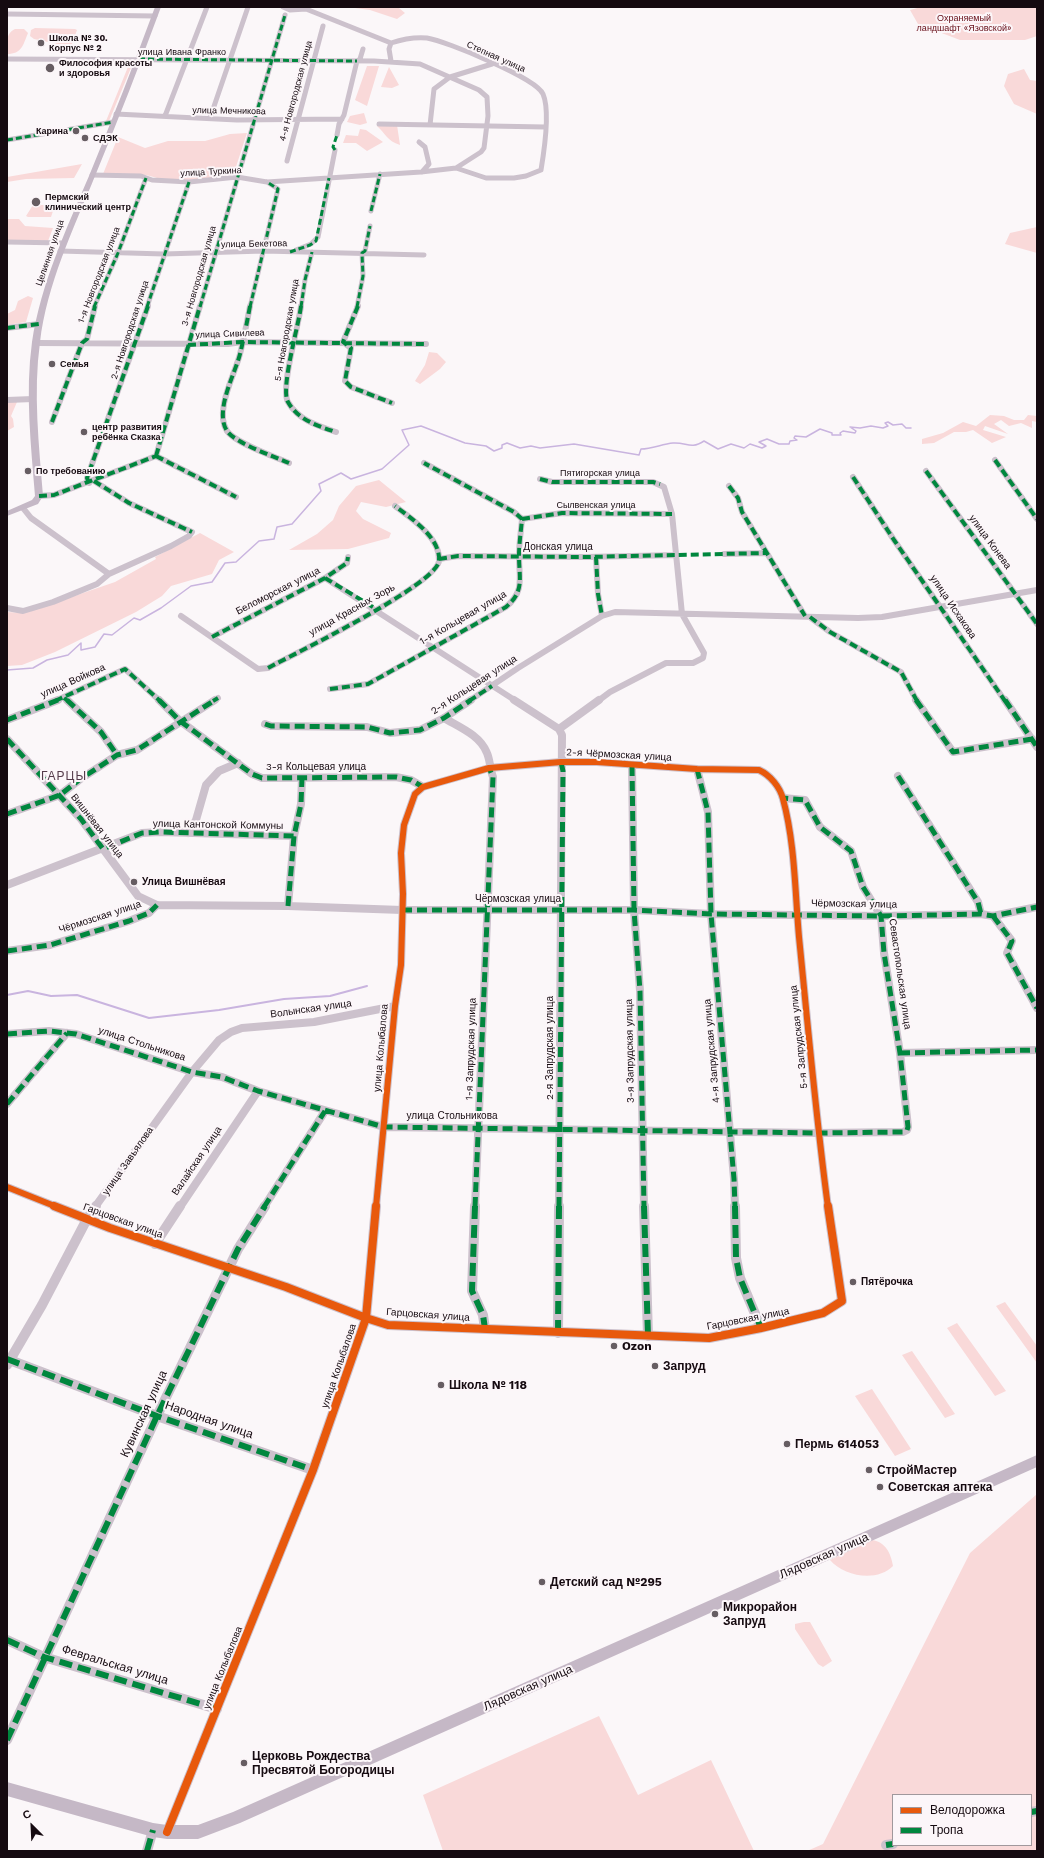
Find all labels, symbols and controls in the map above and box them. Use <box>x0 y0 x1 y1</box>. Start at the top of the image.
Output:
park label: Охраняемый ландшафт «Язовской» <box>917 13 1011 34</box>
place label: Школа № 30. Корпус № 2 <box>49 33 108 54</box>
marker: Школа № 30. Корпус № 2 <box>36 38 46 48</box>
street label: 4-я Новгородская улица <box>277 39 315 143</box>
street label: Степная улица <box>465 39 527 75</box>
street label: улица Ивана Франко <box>138 47 226 57</box>
place label: Философия красоты и здоровья <box>59 58 152 79</box>
marker: Философия красоты и здоровья <box>44 62 56 74</box>
street label: улица Мечникова <box>192 105 266 117</box>
place label: Карина <box>36 126 68 136</box>
marker: Карина <box>71 126 81 136</box>
marker: СДЭК <box>80 133 90 143</box>
place label: СДЭК <box>93 133 118 143</box>
street label: улица Туркина <box>180 165 242 179</box>
place label: Пермский клинический центр <box>45 192 131 213</box>
marker: Пермский клинический центр <box>30 196 42 208</box>
street label: Целинная улица <box>34 218 66 288</box>
street label: 3-я Новгородская улица <box>180 225 218 327</box>
street label: 1-я Новгородская улица <box>76 226 122 324</box>
street label: улица Бекетова <box>221 238 287 250</box>
street label: 5-я Новгородская улица <box>273 278 301 382</box>
street label: 2-я Новгородская улица <box>109 279 151 381</box>
street label: улица Сивилева <box>195 327 265 341</box>
marker: Семья <box>47 359 57 369</box>
place label: Семья <box>60 359 89 369</box>
place label: центр развития ребёнка Сказка <box>92 422 162 443</box>
marker: центр развития ребёнка Сказка <box>79 427 89 437</box>
marker: По требованию <box>23 466 33 476</box>
place label: По требованию <box>36 466 105 476</box>
street label: Пятигорская улица <box>560 468 640 478</box>
street label: Сылвенская улица <box>556 500 636 510</box>
street label: улица Конева <box>966 513 1014 571</box>
street label: Донская улица <box>523 541 593 553</box>
street label: Беломорская улица <box>234 565 322 617</box>
street label: улица Исхакова <box>927 573 979 641</box>
street label: улица Красных Зорь <box>307 581 397 639</box>
street label: 1-я Кольцевая улица <box>417 588 509 648</box>
street label: 2-я Кольцевая улица <box>429 653 519 717</box>
street label: улица Войкова <box>39 661 107 701</box>
street label: 2-я Чёрмозская улица <box>566 746 672 764</box>
street label: 3-я Кольцевая улица <box>266 761 366 773</box>
district label: ГАРЦЫ <box>41 769 87 783</box>
street label: Вишнёвая улица <box>68 791 126 861</box>
street label: улица Кантонской Коммуны <box>153 818 283 832</box>
place label: Улица Вишнёвая <box>142 876 225 888</box>
marker: Улица Вишнёвая <box>129 877 139 887</box>
street label: Чёрмозская улица <box>475 893 561 905</box>
street label: Чёрмозская улица <box>811 897 897 911</box>
street label: Чёрмозская улица <box>57 898 143 936</box>
street label: Севастопольская улица <box>886 918 914 1030</box>
street label: 5-я Запрудская улица <box>788 985 810 1089</box>
street label: 2-я Запрудская улица <box>544 996 556 1100</box>
street label: Волынская улица <box>270 997 352 1021</box>
street label: 1-я Запрудская улица <box>463 998 479 1100</box>
street label: 4-я Запрудская улица <box>701 998 723 1104</box>
street label: 3-я Запрудская улица <box>623 999 637 1103</box>
street label: улица Колыбалова <box>371 1003 391 1093</box>
street label: улица Стольникова <box>97 1024 187 1064</box>
street label: улица Стольникова <box>407 1110 497 1122</box>
street label: Валайская улица <box>169 1124 225 1198</box>
street label: улица Завьялова <box>100 1125 156 1197</box>
street label: Гарцовская улица <box>82 1201 164 1241</box>
place label: Пятёрочка <box>861 1276 913 1288</box>
marker: Пятёрочка <box>848 1277 858 1287</box>
street label: Гарцовская улица <box>706 1305 790 1333</box>
street label: Гарцовская улица <box>386 1306 470 1324</box>
street label: улица Колыбалова <box>319 1322 359 1410</box>
place label: Ozon <box>622 1339 652 1353</box>
marker: Ozon <box>609 1341 619 1351</box>
place label: Запруд <box>663 1359 706 1373</box>
marker: Запруд <box>650 1361 660 1371</box>
street label: Кувинская улица <box>118 1368 170 1460</box>
place label: Школа № 118 <box>449 1378 527 1392</box>
marker: Школа № 118 <box>436 1380 446 1390</box>
street label: Народная улица <box>163 1398 255 1442</box>
place label: Пермь 614053 <box>795 1437 879 1451</box>
marker: Пермь 614053 <box>782 1439 792 1449</box>
place label: СтройМастер <box>877 1463 957 1477</box>
marker: СтройМастер <box>864 1465 874 1475</box>
place label: Советская аптека <box>888 1480 992 1494</box>
marker: Советская аптека <box>875 1482 885 1492</box>
street label: Лядовская улица <box>777 1530 871 1582</box>
place label: Детский сад №295 <box>550 1575 662 1589</box>
marker: Детский сад №295 <box>537 1577 547 1587</box>
place label: Микрорайон Запруд <box>723 1600 797 1628</box>
marker: Микрорайон Запруд <box>710 1609 720 1619</box>
street label: улица Колыбалова <box>201 1625 245 1711</box>
street label: Февральская улица <box>60 1642 170 1688</box>
street label: Лядовская улица <box>481 1662 575 1714</box>
place label: Церковь Рождества Пресвятой Богородицы <box>252 1749 394 1777</box>
marker: Церковь Рождества Пресвятой Богородицы <box>239 1758 249 1768</box>
legend <box>892 1794 1032 1846</box>
text: Велодорожка <box>930 1803 1005 1817</box>
north arrow <box>12 1806 52 1846</box>
text: С <box>21 1807 33 1822</box>
text: Тропа <box>930 1823 963 1837</box>

